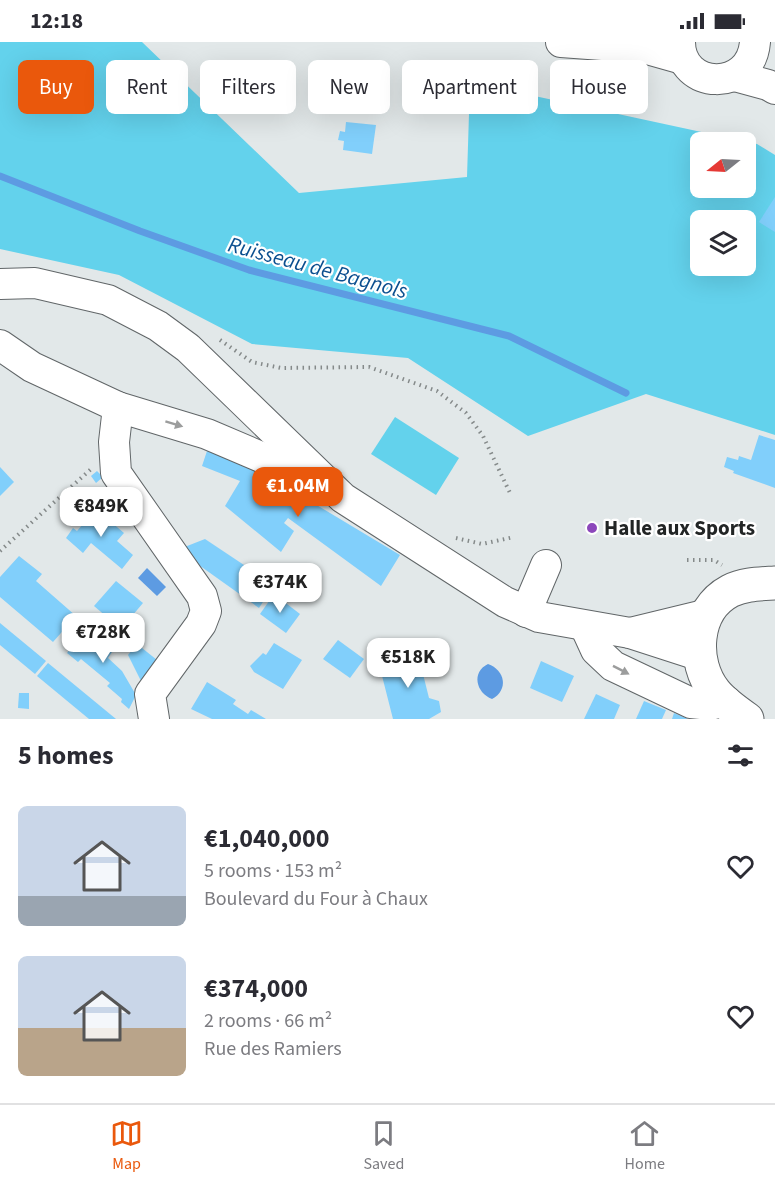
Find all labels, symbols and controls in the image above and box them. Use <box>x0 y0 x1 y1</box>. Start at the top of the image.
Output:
text: 12:18 <box>30 5 83 37</box>
chip: Buy <box>18 60 94 114</box>
chip: Rent <box>106 60 188 114</box>
chip: Filters <box>200 60 296 114</box>
chip: New <box>308 60 390 114</box>
chip: Apartment <box>402 60 538 114</box>
chip: House <box>550 60 648 114</box>
north arrow <box>690 132 756 198</box>
map controls <box>690 132 756 276</box>
button: layers <box>690 210 756 276</box>
water label: Ruisseau de Bagnols <box>224 229 411 307</box>
one-way arrow <box>165 420 183 429</box>
pin: €1.04M <box>249 467 347 518</box>
text: €1.04M <box>266 472 330 500</box>
pin: €849K <box>59 487 143 538</box>
text: €849K <box>74 492 128 520</box>
place label: Halle aux Sports <box>604 513 755 543</box>
marker: Halle aux Sports <box>585 521 599 535</box>
pin: €374K <box>238 563 322 614</box>
text: €374K <box>253 568 307 596</box>
pin: €728K <box>61 613 145 664</box>
text: €728K <box>76 618 130 646</box>
pin: €518K <box>366 638 450 689</box>
text: €518K <box>381 643 435 671</box>
one-way arrow <box>613 665 630 674</box>
text: 5 homes <box>18 737 113 774</box>
icon: filters <box>724 739 757 772</box>
text: €1,040,000 <box>204 820 329 857</box>
icon: home <box>66 830 138 902</box>
icon: heart <box>724 850 757 883</box>
text: 5 rooms · 153 m² <box>204 857 342 885</box>
text: Boulevard du Four à Chaux <box>204 885 428 913</box>
text: €374,000 <box>204 970 308 1007</box>
icon: home <box>66 980 138 1052</box>
icon: heart <box>724 1000 757 1033</box>
text: 2 rooms · 66 m² <box>204 1007 332 1035</box>
text: Rue des Ramiers <box>204 1035 342 1063</box>
tab: Map <box>110 1117 143 1175</box>
tab: Saved <box>363 1117 404 1175</box>
tab: Home <box>625 1117 665 1175</box>

